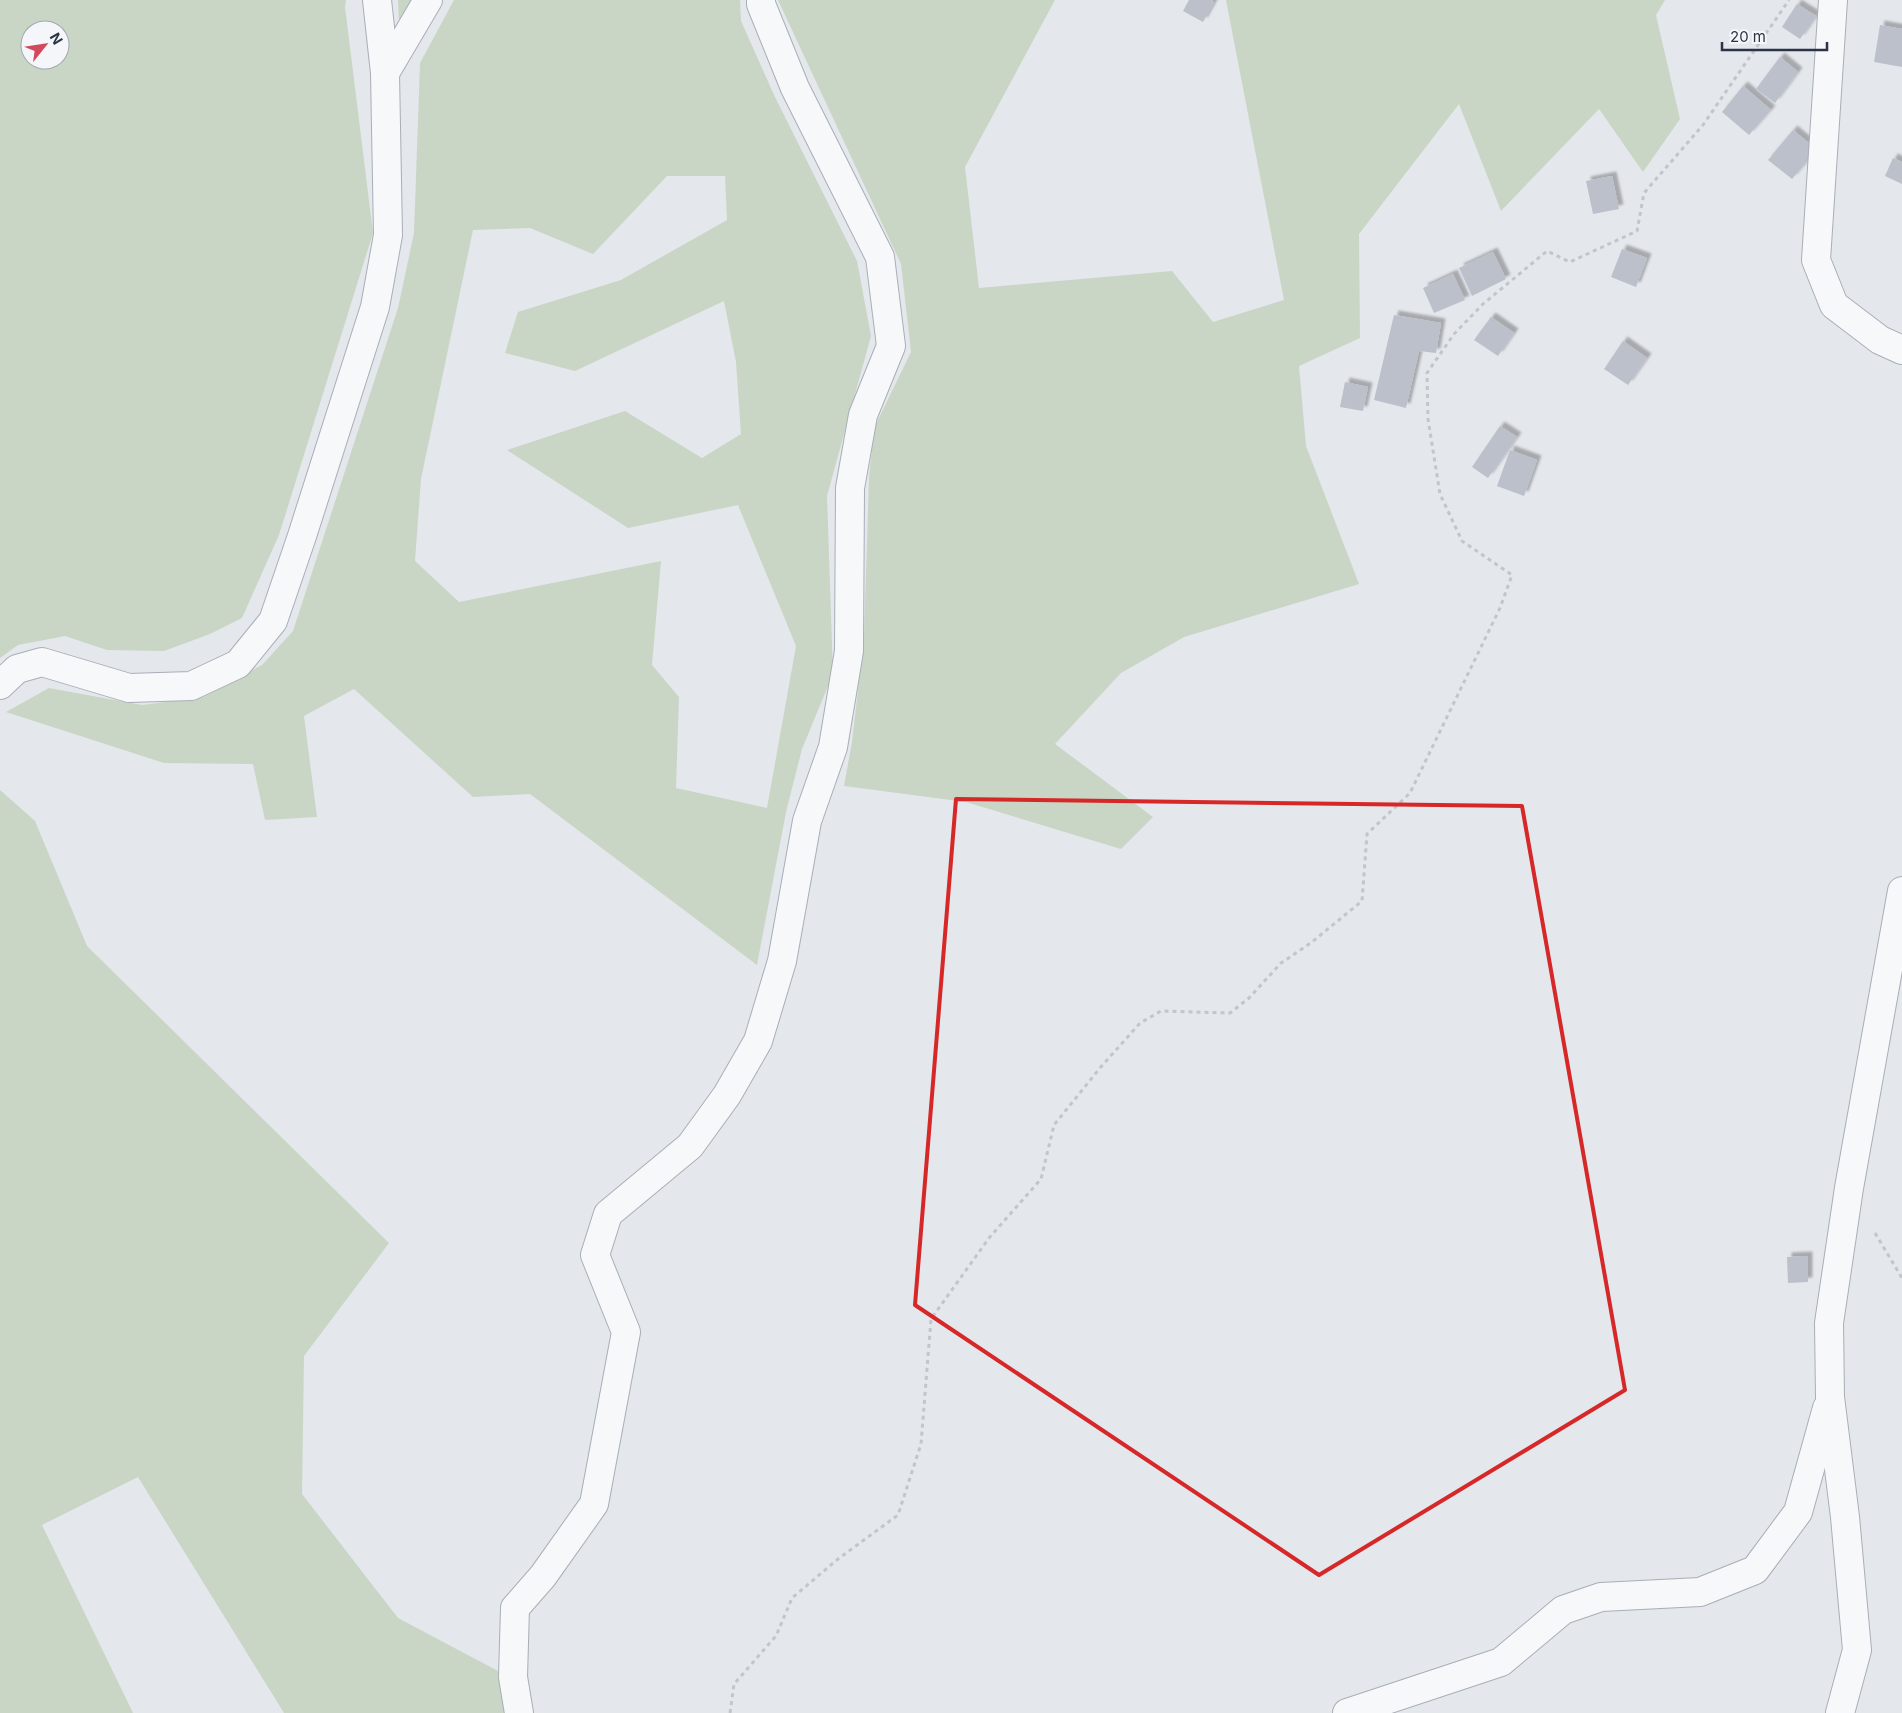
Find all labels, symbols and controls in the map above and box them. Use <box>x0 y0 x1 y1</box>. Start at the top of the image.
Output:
north arrow <box>20 20 70 70</box>
scale bar <box>1722 20 1827 52</box>
text: 20 m <box>1730 27 1766 46</box>
text: N <box>47 29 67 47</box>

